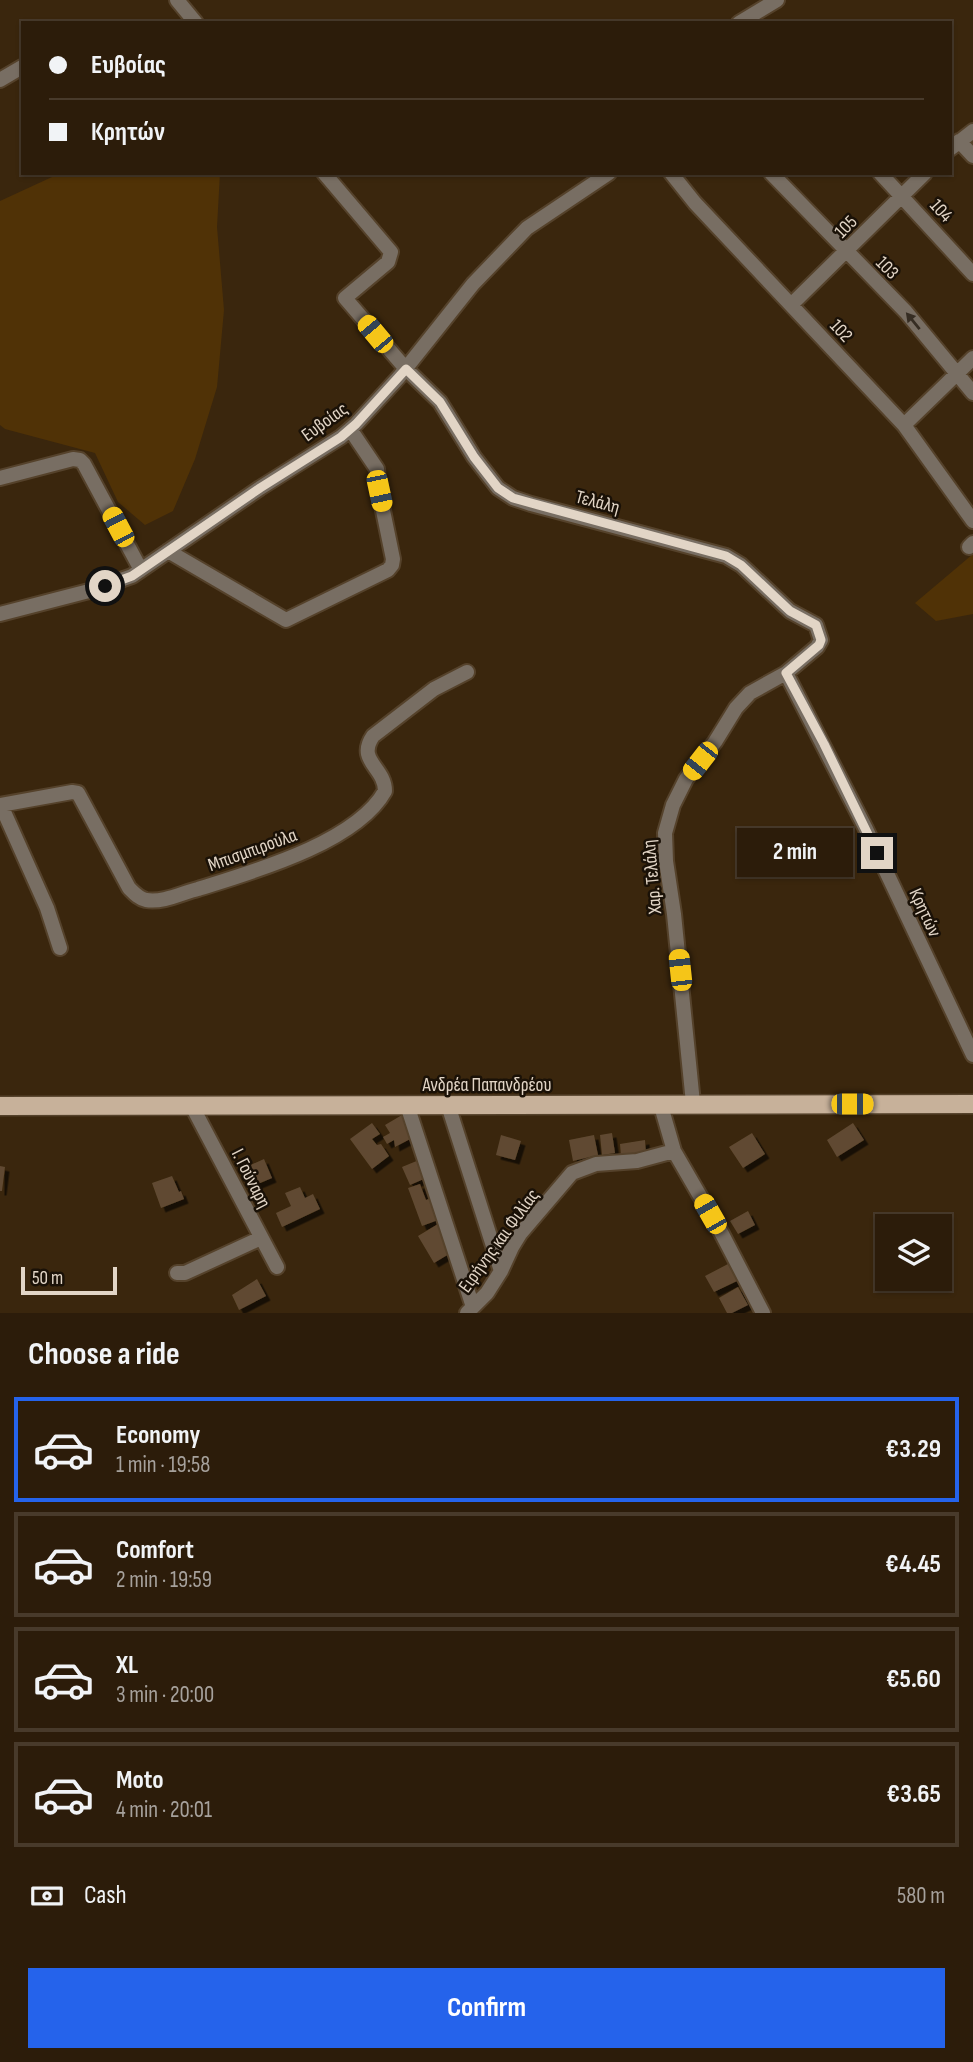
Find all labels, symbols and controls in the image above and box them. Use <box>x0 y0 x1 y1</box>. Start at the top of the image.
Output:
text: Ευβοίας <box>91 50 166 81</box>
text: Κρητών <box>91 117 165 148</box>
street label: 104 <box>925 195 957 227</box>
street label: 105 <box>830 211 862 243</box>
street label: 103 <box>871 252 903 284</box>
car <box>354 311 397 357</box>
one-way arrow <box>906 313 921 331</box>
street label: 102 <box>825 315 857 347</box>
street label: Ευβοίας <box>297 398 353 447</box>
car <box>365 468 394 514</box>
street label: Τελάλη <box>573 486 622 519</box>
car <box>99 504 138 550</box>
route start <box>89 570 121 602</box>
car <box>679 738 722 784</box>
street label: Μπισμπιρούλα <box>205 824 300 877</box>
callout: 2 min <box>737 828 852 878</box>
route end <box>861 837 893 869</box>
text: 2 min <box>773 838 817 866</box>
street label: Χαρ. Τελάλη <box>638 839 667 916</box>
street label: Κρητών <box>904 885 946 941</box>
car <box>668 948 693 992</box>
street label: Ανδρέα Παπανδρέου <box>421 1074 552 1097</box>
car <box>832 1094 874 1115</box>
street label: Ι. Γούναρη <box>226 1145 275 1212</box>
street label: Ειρήνης και Φιλίας <box>454 1185 544 1297</box>
car <box>691 1191 730 1237</box>
map controls <box>875 1214 952 1291</box>
button: layers <box>875 1214 952 1291</box>
scale bar <box>21 1264 117 1296</box>
text: 50 m <box>32 1267 63 1290</box>
text: Choose a ride <box>28 1335 180 1374</box>
icon: car <box>32 1418 95 1481</box>
text: Economy <box>116 1420 200 1451</box>
text: €3.29 <box>885 1434 941 1465</box>
text: 1 min · 19:58 <box>116 1451 210 1479</box>
icon: car <box>32 1533 95 1596</box>
text: Comfort <box>116 1535 194 1566</box>
text: €4.45 <box>885 1549 941 1580</box>
text: 2 min · 19:59 <box>116 1566 212 1594</box>
icon: car <box>32 1648 95 1711</box>
text: XL <box>116 1650 138 1681</box>
text: €5.60 <box>886 1664 941 1695</box>
text: 3 min · 20:00 <box>116 1681 214 1709</box>
icon: car <box>32 1763 95 1826</box>
text: Moto <box>116 1765 164 1796</box>
text: €3.65 <box>887 1779 941 1810</box>
text: 4 min · 20:01 <box>116 1796 212 1824</box>
icon: cash <box>28 1877 66 1915</box>
text: Cash <box>84 1880 127 1911</box>
text: 580 m <box>897 1882 945 1910</box>
button: Confirm <box>28 1968 945 2048</box>

